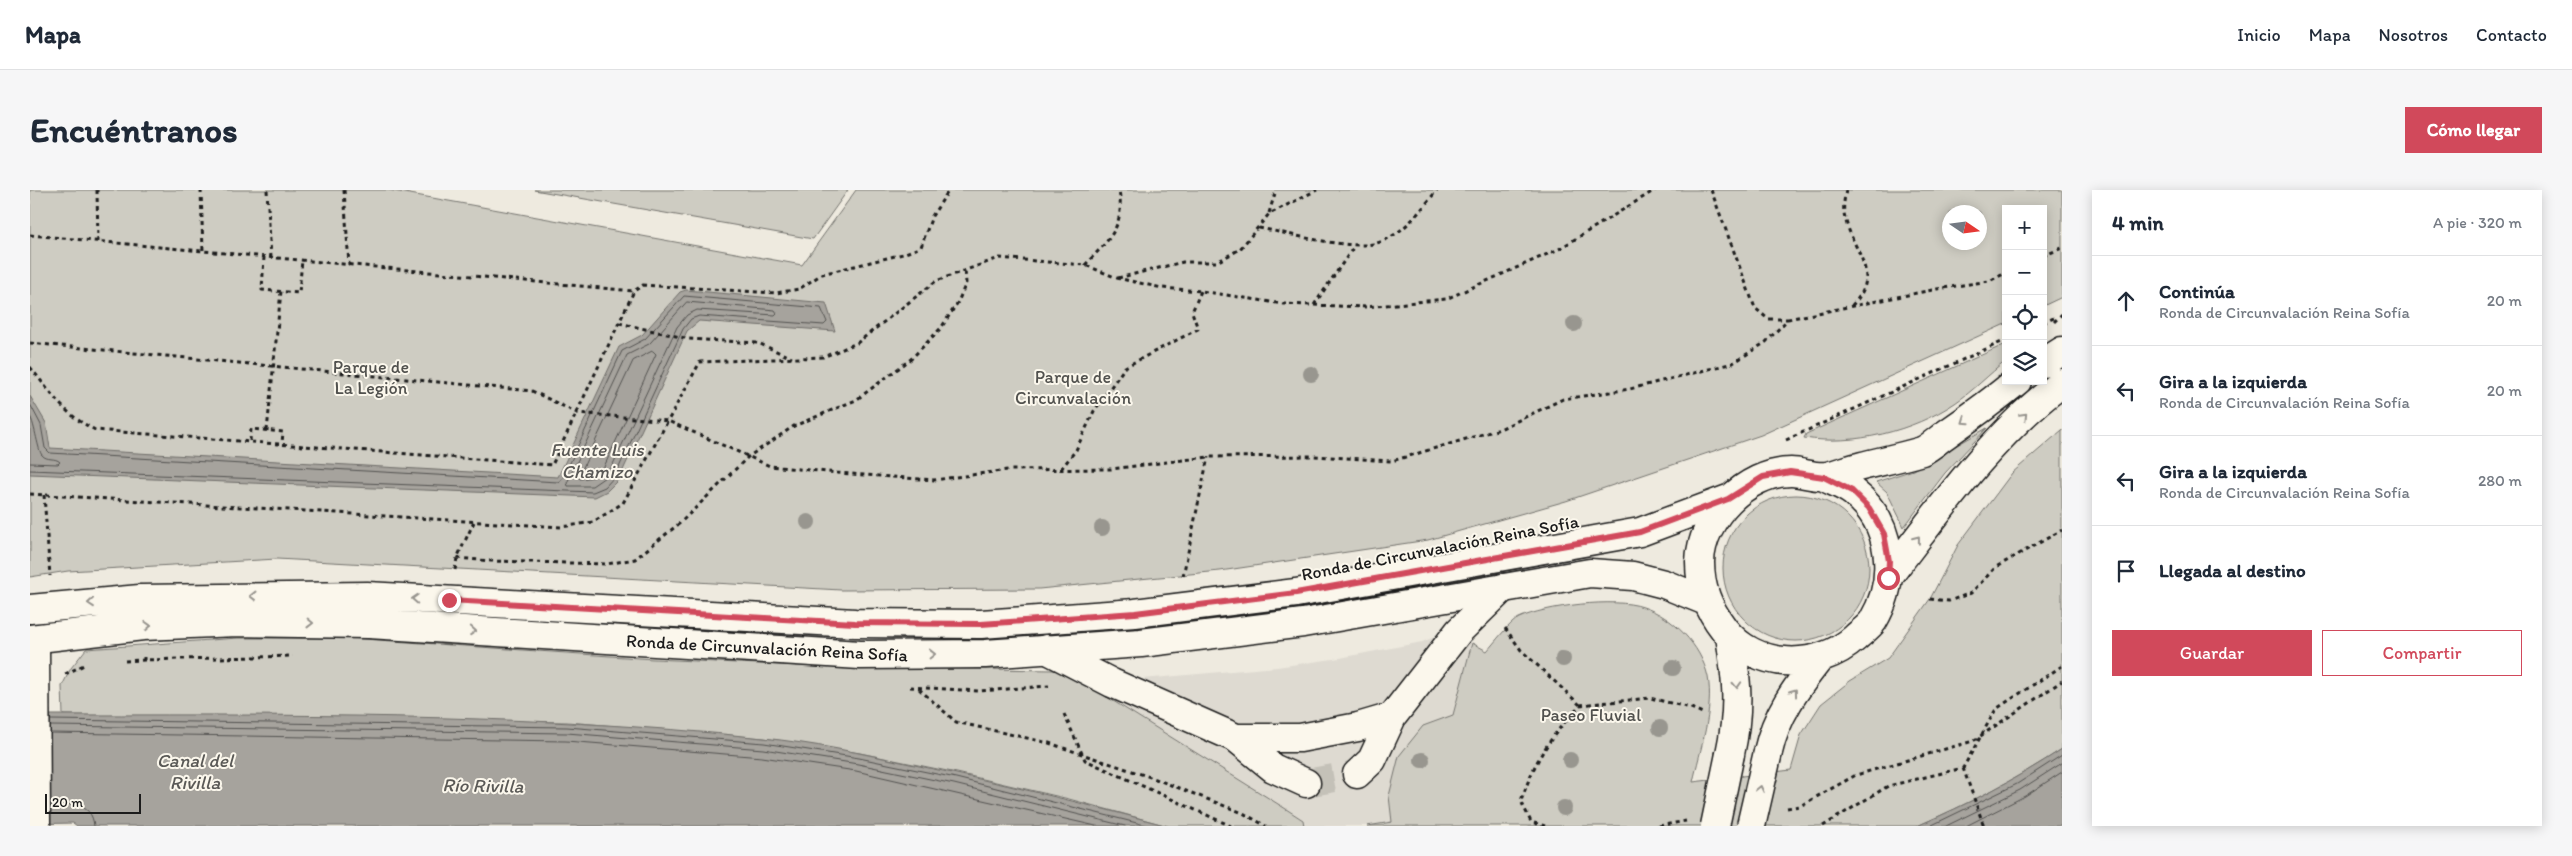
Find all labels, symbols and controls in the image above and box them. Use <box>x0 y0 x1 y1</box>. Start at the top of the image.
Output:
text: Mapa <box>25 20 81 49</box>
text: Inicio <box>2237 24 2281 46</box>
text: Mapa <box>2309 24 2351 46</box>
text: Nosotros <box>2379 24 2448 46</box>
text: Contacto <box>2476 24 2547 46</box>
button: Cómo llegar <box>2405 107 2542 153</box>
text: Encuéntranos <box>30 109 238 151</box>
north arrow <box>1942 205 1987 250</box>
map controls <box>2002 205 2047 385</box>
button: + <box>2002 205 2047 250</box>
text: 4 min <box>2112 210 2164 235</box>
text: A pie · 320 m <box>2433 213 2522 232</box>
button: − <box>2002 250 2047 295</box>
text: Continúa <box>2159 280 2235 303</box>
icon: ahead <box>2112 287 2140 315</box>
text: 20 m <box>2487 291 2522 310</box>
button: locate <box>2002 295 2047 340</box>
text: Ronda de Circunvalación Reina Sofía <box>2159 303 2410 322</box>
button: layers <box>2002 340 2047 385</box>
park label: Parque de La Legión <box>333 356 409 399</box>
park label: Parque de Circunvalación <box>1015 366 1131 409</box>
text: Gira a la izquierda <box>2159 370 2307 393</box>
icon: left <box>2112 377 2140 405</box>
text: 20 m <box>2487 381 2522 400</box>
text: Ronda de Circunvalación Reina Sofía <box>2159 393 2410 412</box>
one-way arrow <box>2018 413 2027 422</box>
one-way arrow <box>1961 415 1970 424</box>
water label: Fuente Luis Chamizo <box>550 438 644 483</box>
text: Gira a la izquierda <box>2159 460 2307 483</box>
icon: left <box>2112 467 2140 495</box>
text: 280 m <box>2478 471 2522 490</box>
text: Ronda de Circunvalación Reina Sofía <box>2159 483 2410 502</box>
street label: Ronda de Circunvalación Reina Sofía <box>1299 510 1581 586</box>
one-way arrow <box>1912 536 1920 545</box>
icon: arrive <box>2112 557 2140 585</box>
text: Llegada al destino <box>2159 559 2306 582</box>
route start <box>1877 567 1900 590</box>
route end <box>438 589 461 612</box>
one-way arrow <box>249 591 256 601</box>
one-way arrow <box>411 593 419 604</box>
one-way arrow <box>87 597 95 608</box>
one-way arrow <box>307 618 315 628</box>
one-way arrow <box>144 621 152 632</box>
one-way arrow <box>469 626 477 637</box>
street label: Ronda de Circunvalación Reina Sofía <box>626 630 909 666</box>
button: Guardar <box>2112 630 2312 676</box>
button: Compartir <box>2322 630 2522 676</box>
one-way arrow <box>928 649 936 659</box>
one-way arrow <box>1732 681 1742 689</box>
one-way arrow <box>1788 689 1796 698</box>
park label: Paseo Fluvial <box>1541 704 1641 726</box>
water label: Canal del Rivilla <box>157 749 235 794</box>
water label: Río Rivilla <box>442 773 524 798</box>
one-way arrow <box>1754 785 1765 794</box>
scale bar <box>45 791 141 814</box>
text: 20 m <box>52 794 83 811</box>

